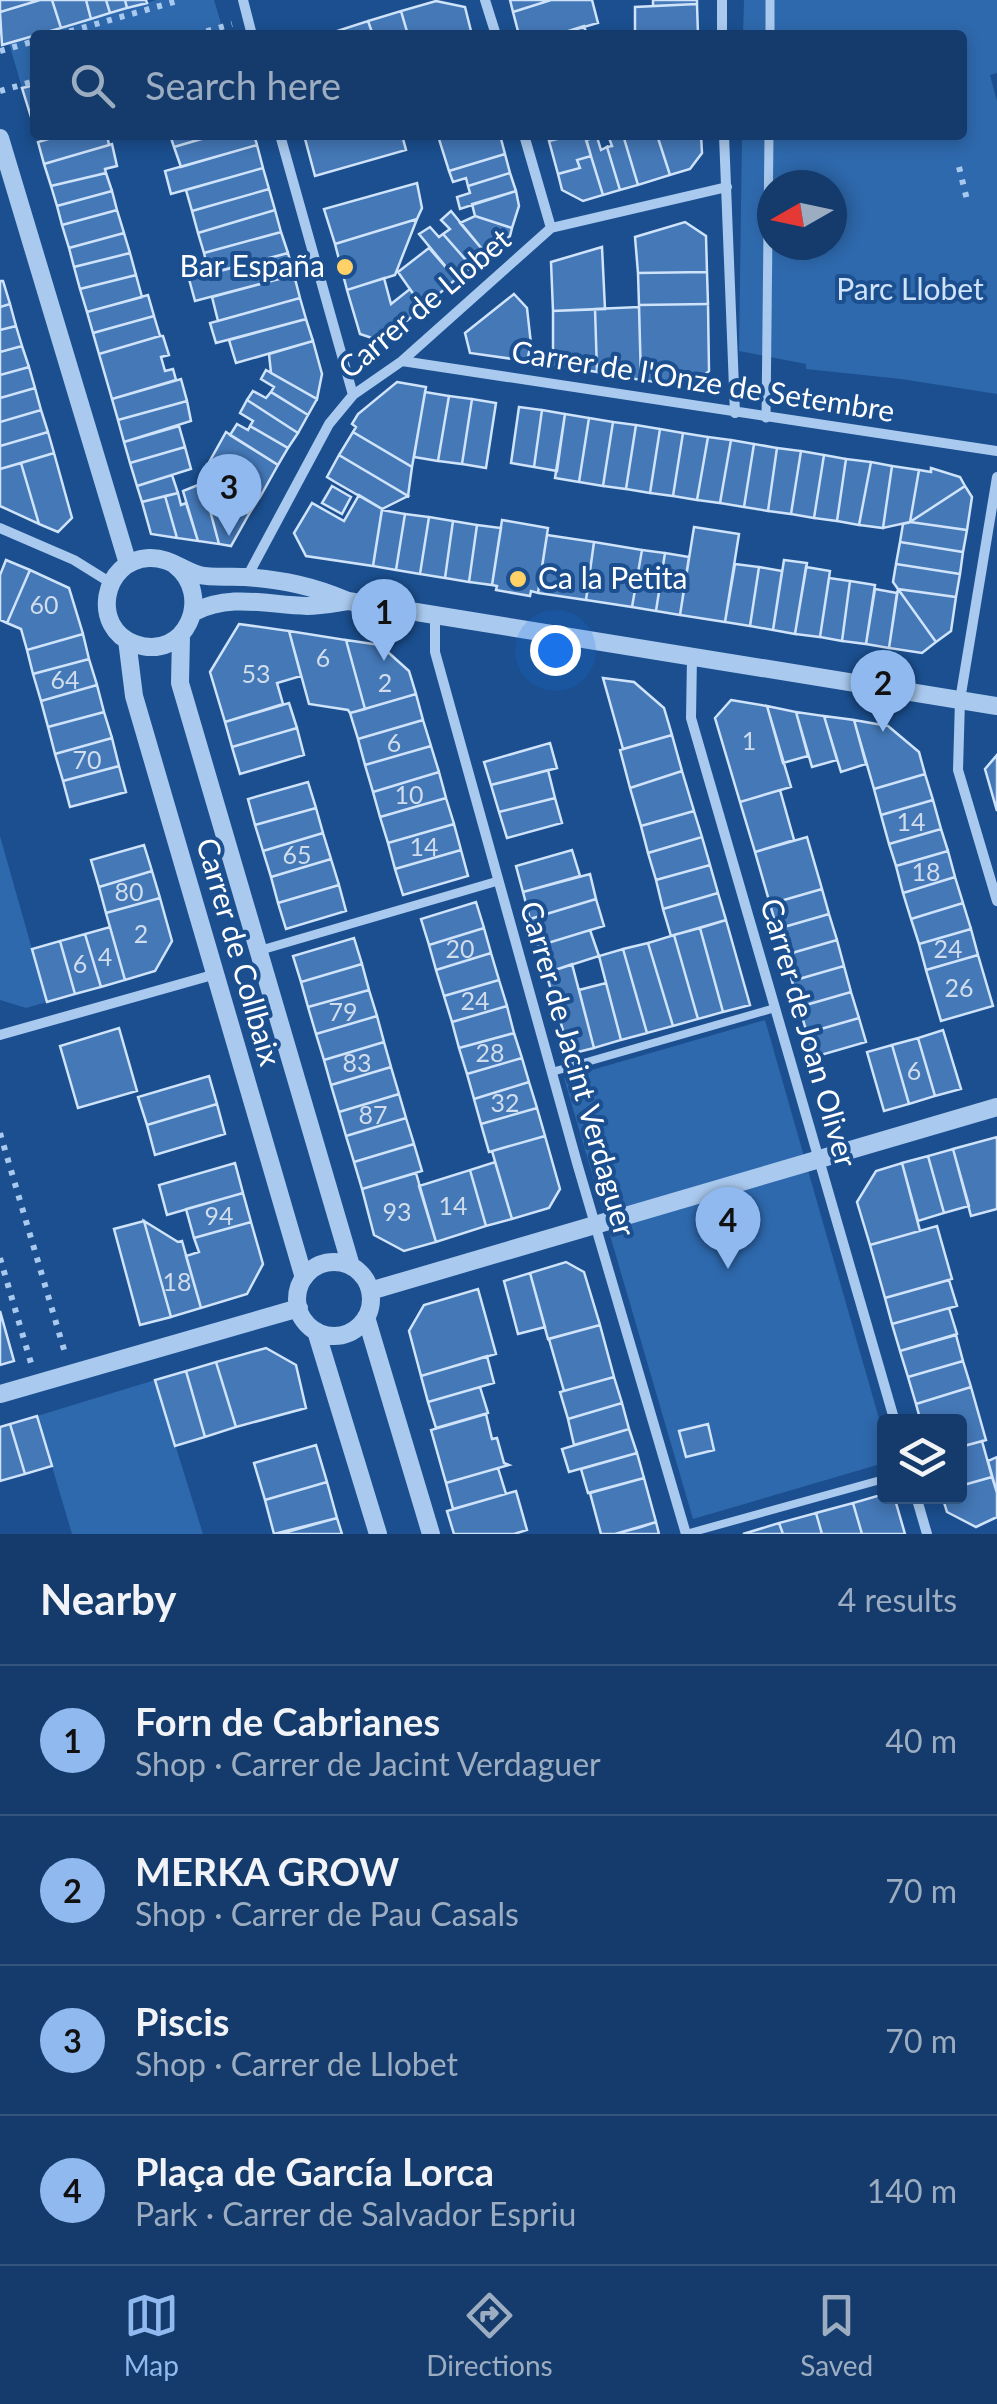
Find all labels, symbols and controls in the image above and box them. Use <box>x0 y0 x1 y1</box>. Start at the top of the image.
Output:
search box <box>30 30 967 140</box>
icon: search <box>65 58 120 113</box>
text: Search here <box>145 62 341 108</box>
north arrow <box>757 170 847 260</box>
street label: Carrer de Llobet <box>331 220 517 385</box>
place label: Bar España <box>180 247 325 283</box>
marker: Bar España <box>334 256 356 278</box>
park label: Parc Llobet <box>836 270 984 306</box>
street label: Carrer de l'Onze de Setembre <box>509 332 897 428</box>
pin: 3 <box>196 454 262 536</box>
place label: Ca la Petita <box>538 559 687 595</box>
marker: Ca la Petita <box>507 568 529 590</box>
pin: 1 <box>352 578 416 661</box>
house number: 60 <box>29 589 59 619</box>
your location <box>530 625 581 676</box>
house number: 6 <box>316 642 330 672</box>
pin: 2 <box>850 650 916 732</box>
house number: 53 <box>241 658 271 688</box>
house number: 64 <box>50 664 80 694</box>
house number: 2 <box>378 667 392 697</box>
house number: 1 <box>742 725 756 755</box>
house number: 6 <box>387 727 401 757</box>
house number: 70 <box>72 744 102 774</box>
house number: 10 <box>394 779 424 809</box>
house number: 14 <box>896 806 926 836</box>
house number: 14 <box>409 831 439 861</box>
street label: Carrer de Collbaix <box>190 834 290 1069</box>
house number: 65 <box>282 839 312 869</box>
house number: 18 <box>911 856 941 886</box>
house number: 80 <box>114 876 144 906</box>
street label: Carrer de Joan Oliver <box>754 894 866 1171</box>
street label: Carrer de Jacint Verdaguer <box>514 897 644 1240</box>
house number: 2 <box>134 918 148 948</box>
house number: 20 <box>445 933 475 963</box>
house number: 24 <box>933 933 963 963</box>
house number: 4 <box>98 941 112 971</box>
house number: 6 <box>73 948 87 978</box>
house number: 26 <box>944 972 974 1002</box>
house number: 24 <box>460 985 490 1015</box>
house number: 79 <box>328 996 358 1026</box>
house number: 28 <box>475 1037 505 1067</box>
house number: 83 <box>342 1047 372 1077</box>
house number: 6 <box>907 1055 921 1085</box>
house number: 32 <box>490 1087 520 1117</box>
house number: 87 <box>358 1099 388 1129</box>
pin: 4 <box>696 1186 760 1269</box>
house number: 14 <box>438 1190 468 1220</box>
house number: 93 <box>382 1196 412 1226</box>
house number: 94 <box>204 1200 234 1230</box>
house number: 18 <box>162 1266 192 1296</box>
map controls <box>877 1414 967 1504</box>
button: layers <box>877 1414 967 1504</box>
text: Nearby <box>40 1574 177 1624</box>
text: 4 results <box>838 1580 957 1619</box>
text: Forn de Cabrianes <box>135 1698 440 1744</box>
text: 1 <box>63 1721 82 1760</box>
text: 40 m <box>885 1721 957 1760</box>
text: Shop · Carrer de Jacint Verdaguer <box>135 1744 601 1783</box>
text: MERKA GROW <box>135 1848 399 1894</box>
text: 2 <box>63 1871 82 1910</box>
text: 70 m <box>885 1871 957 1910</box>
text: Shop · Carrer de Pau Casals <box>135 1894 519 1933</box>
text: Piscis <box>135 1998 230 2044</box>
text: 3 <box>63 2021 82 2060</box>
text: 70 m <box>885 2021 957 2060</box>
text: Shop · Carrer de Llobet <box>135 2044 458 2083</box>
text: Plaça de García Lorca <box>135 2148 494 2194</box>
text: 4 <box>63 2171 82 2210</box>
text: 140 m <box>867 2171 957 2210</box>
text: Park · Carrer de Salvador Espriu <box>135 2194 576 2233</box>
tab: Map <box>124 2288 179 2382</box>
tab: Directions <box>426 2288 553 2382</box>
tab: Saved <box>800 2288 873 2382</box>

